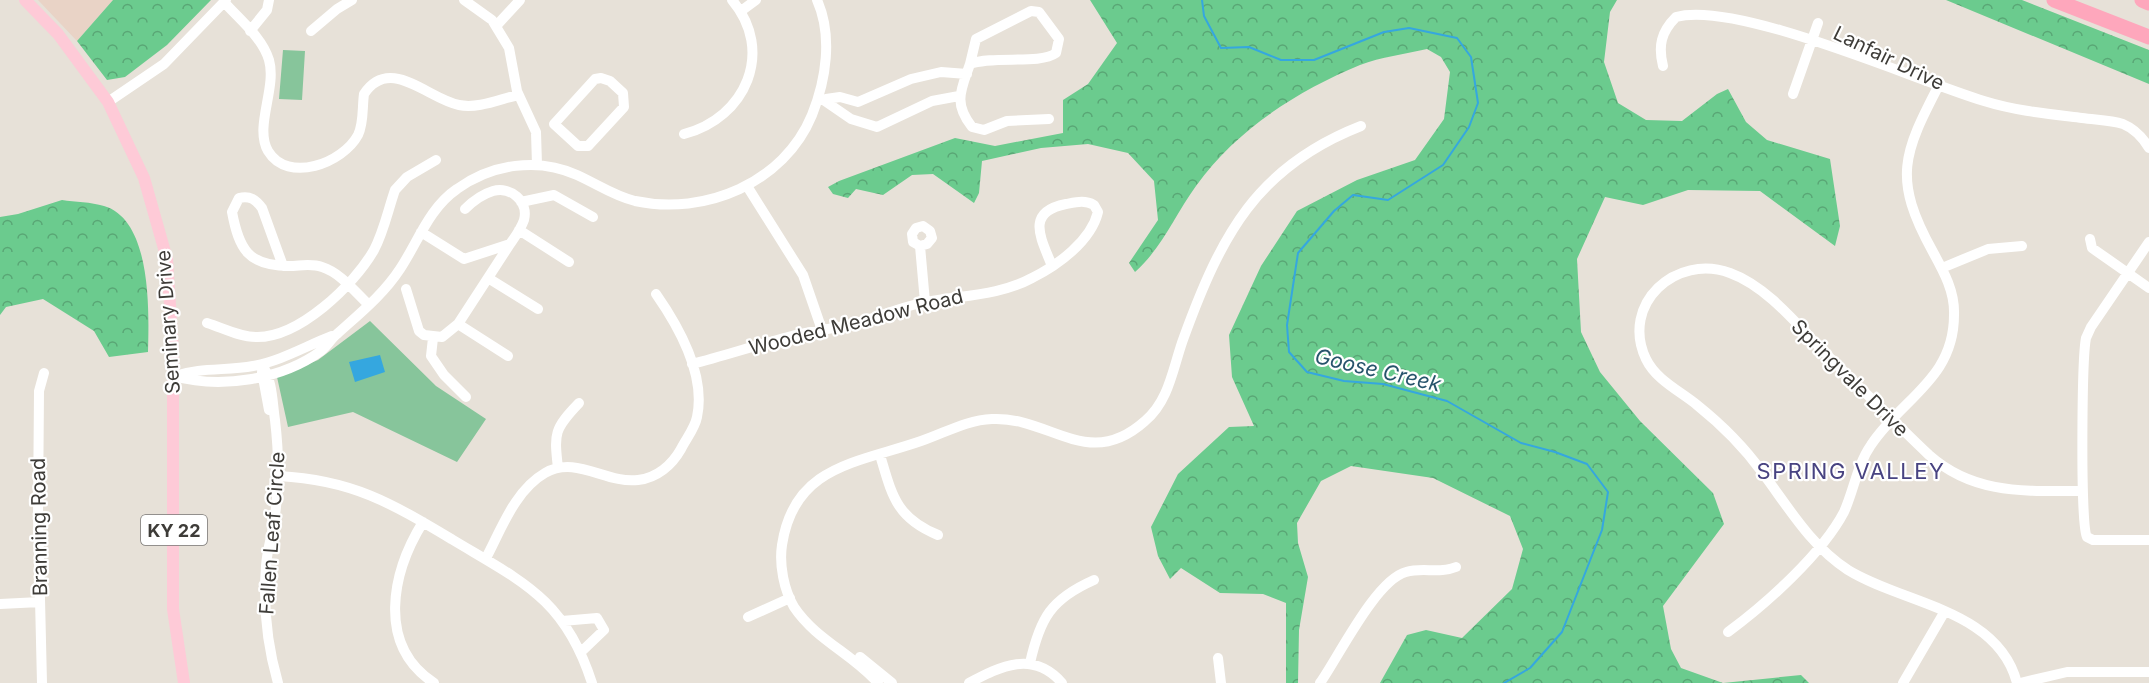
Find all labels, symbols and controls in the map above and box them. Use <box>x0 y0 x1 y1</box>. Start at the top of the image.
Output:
street label: Lanfair Drive <box>1830 21 1948 95</box>
street label: Seminary Drive <box>151 249 185 395</box>
street label: Wooded Meadow Road <box>747 284 965 360</box>
street label: Springvale Drive <box>1786 314 1914 442</box>
water label: Goose Creek <box>1313 343 1444 397</box>
street label: Fallen Leaf Circle <box>254 451 290 615</box>
street label: Branning Road <box>26 458 52 596</box>
district label: SPRING VALLEY <box>1757 458 1945 484</box>
road number: KY 22 <box>141 515 207 545</box>

